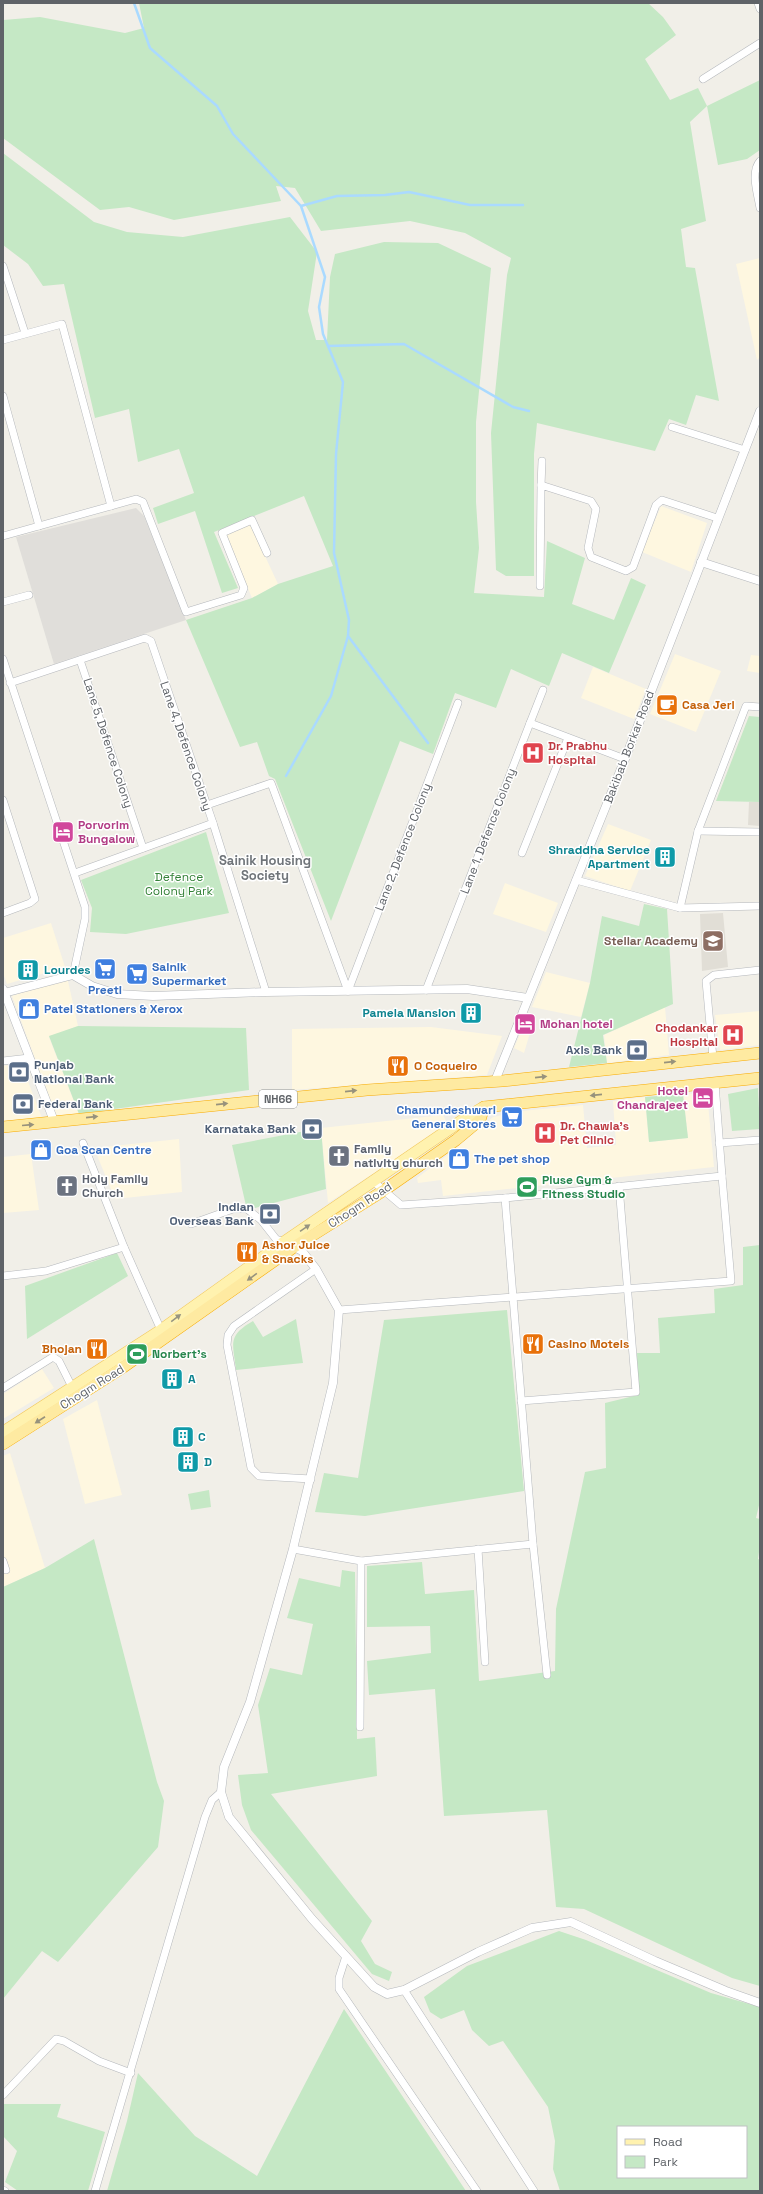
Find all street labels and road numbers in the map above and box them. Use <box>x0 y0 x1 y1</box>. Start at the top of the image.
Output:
street label: Lane 5, Defence Colony <box>79 676 137 810</box>
street label: Lane 4, Defence Colony <box>156 679 216 813</box>
street label: Bakibab Borkar Road <box>600 688 658 806</box>
street label: Lane 1, Defence Colony <box>457 766 519 896</box>
street label: Lane 2, Defence Colony <box>371 781 435 913</box>
road number: NH66 <box>259 1090 297 1108</box>
street label: Chogm Road <box>325 1178 395 1232</box>
street label: Chogm Road <box>57 1361 127 1413</box>

